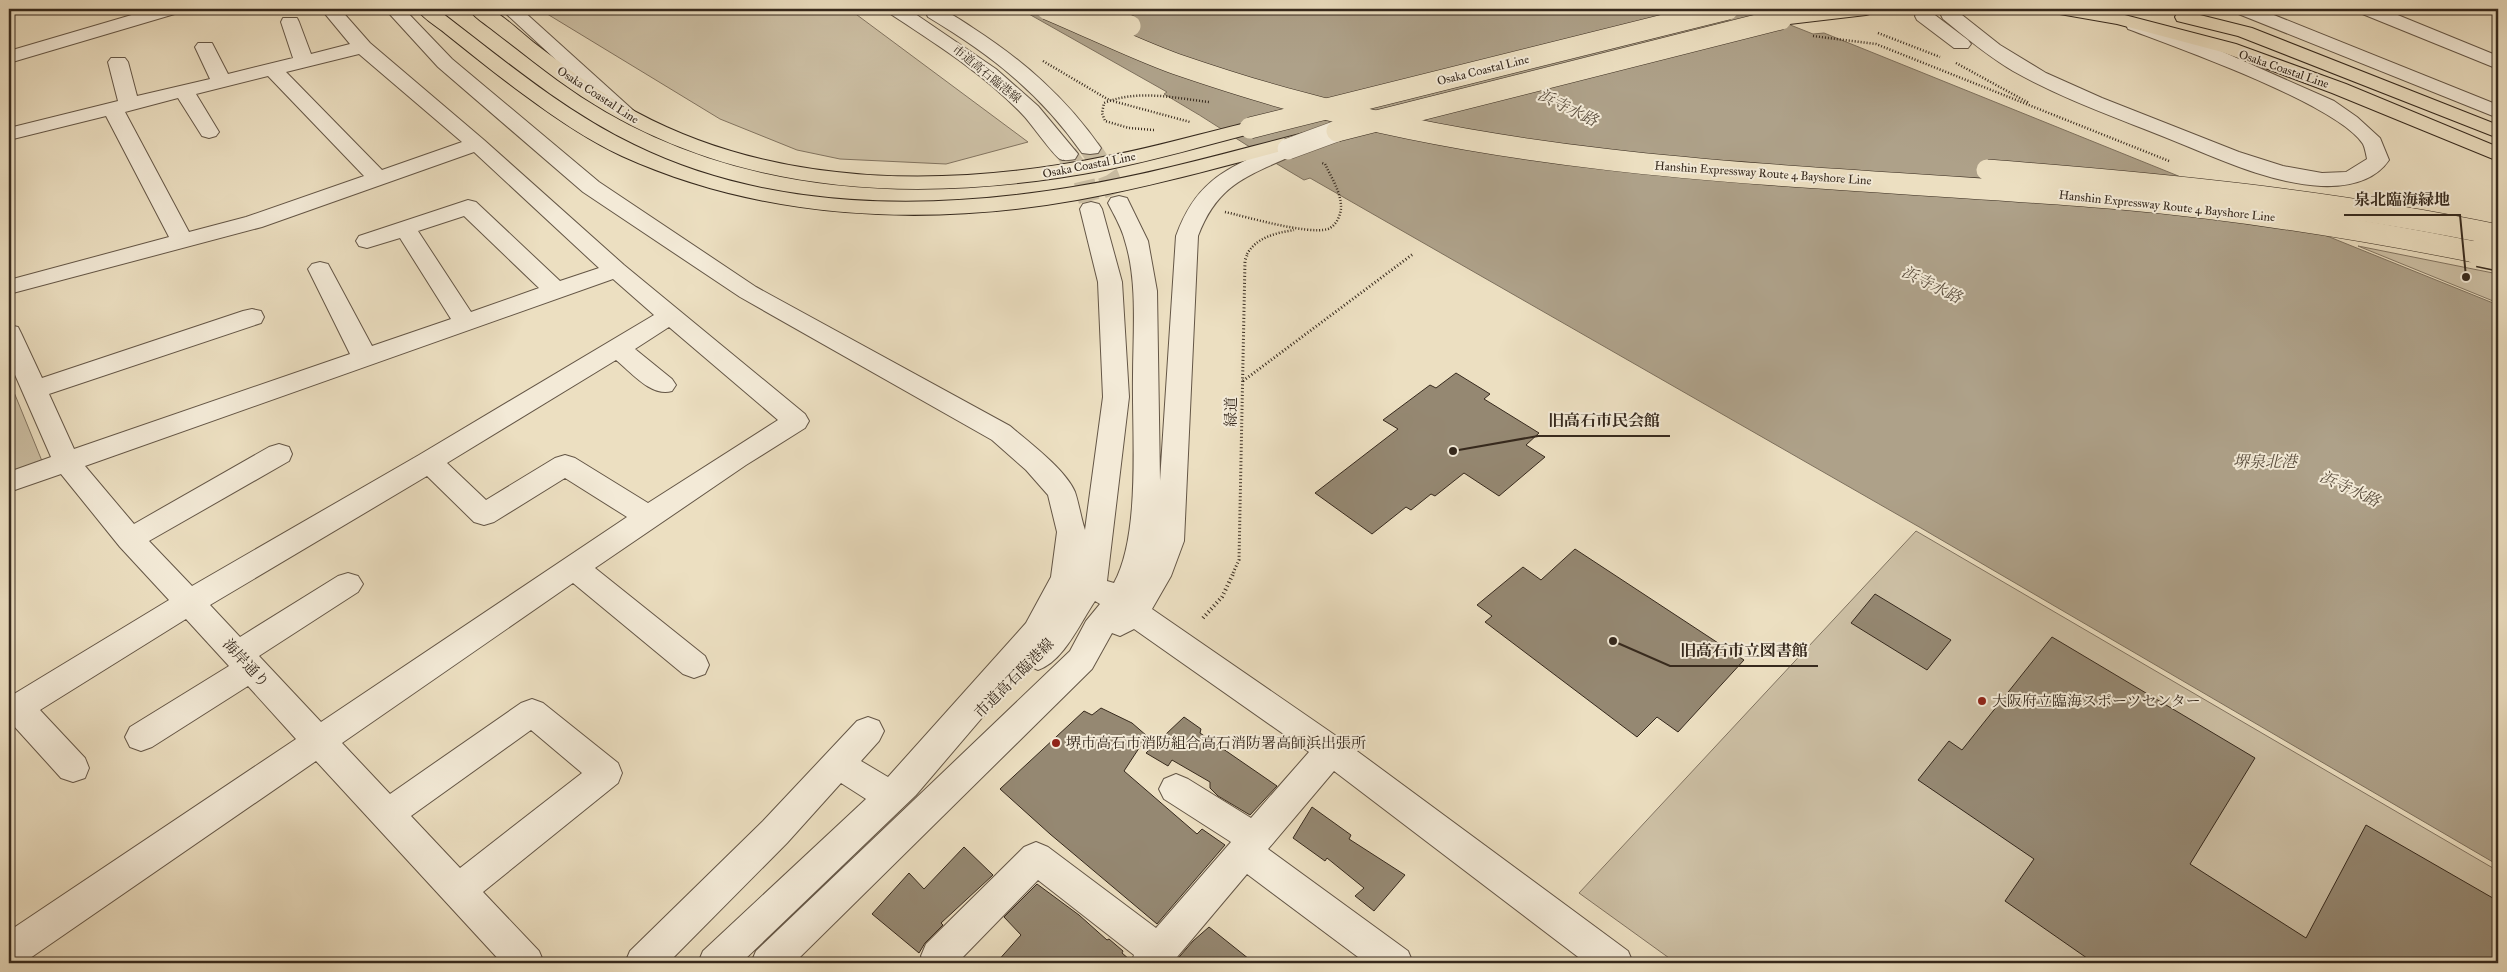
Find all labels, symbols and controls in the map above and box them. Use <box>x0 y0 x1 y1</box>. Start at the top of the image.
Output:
street label: 市道高石臨港線 <box>950 42 1024 106</box>
street label: Osaka Coastal Line <box>2237 47 2331 91</box>
street label: Osaka Coastal Line <box>1436 52 1530 88</box>
street label: Osaka Coastal Line <box>555 63 641 127</box>
water label: 浜寺水路 <box>1535 85 1602 130</box>
street label: Osaka Coastal Line <box>1041 149 1137 181</box>
street label: Hanshin Expressway Route 4 Bayshore Line <box>1654 158 1872 188</box>
callout: 泉北臨海緑地 <box>2344 184 2460 215</box>
street label: Hanshin Expressway Route 4 Bayshore Line <box>2058 188 2276 224</box>
text: 泉北臨海緑地 <box>2354 190 2450 209</box>
water label: 浜寺水路 <box>1899 262 1966 307</box>
street label: 緑道 <box>1222 397 1240 427</box>
callout: 旧高石市民会館 <box>1538 405 1670 436</box>
text: 旧高石市民会館 <box>1548 411 1660 430</box>
water label: 堺泉北港 <box>2233 452 2299 471</box>
water label: 浜寺水路 <box>2317 466 2384 511</box>
street label: 海岸通り <box>219 635 273 691</box>
street label: 市道高石臨港線 <box>971 635 1057 721</box>
callout: 旧高石市立図書館 <box>1670 635 1818 666</box>
text: 旧高石市立図書館 <box>1680 641 1808 660</box>
place label: 大阪府立臨海スポーツセンター <box>1992 692 2201 710</box>
marker: 大阪府立臨海スポーツセンター <box>1976 695 1988 707</box>
place label: 堺市高石市消防組合高石消防署高師浜出張所 <box>1066 734 1366 752</box>
marker: 堺市高石市消防組合高石消防署高師浜出張所 <box>1050 737 1062 749</box>

